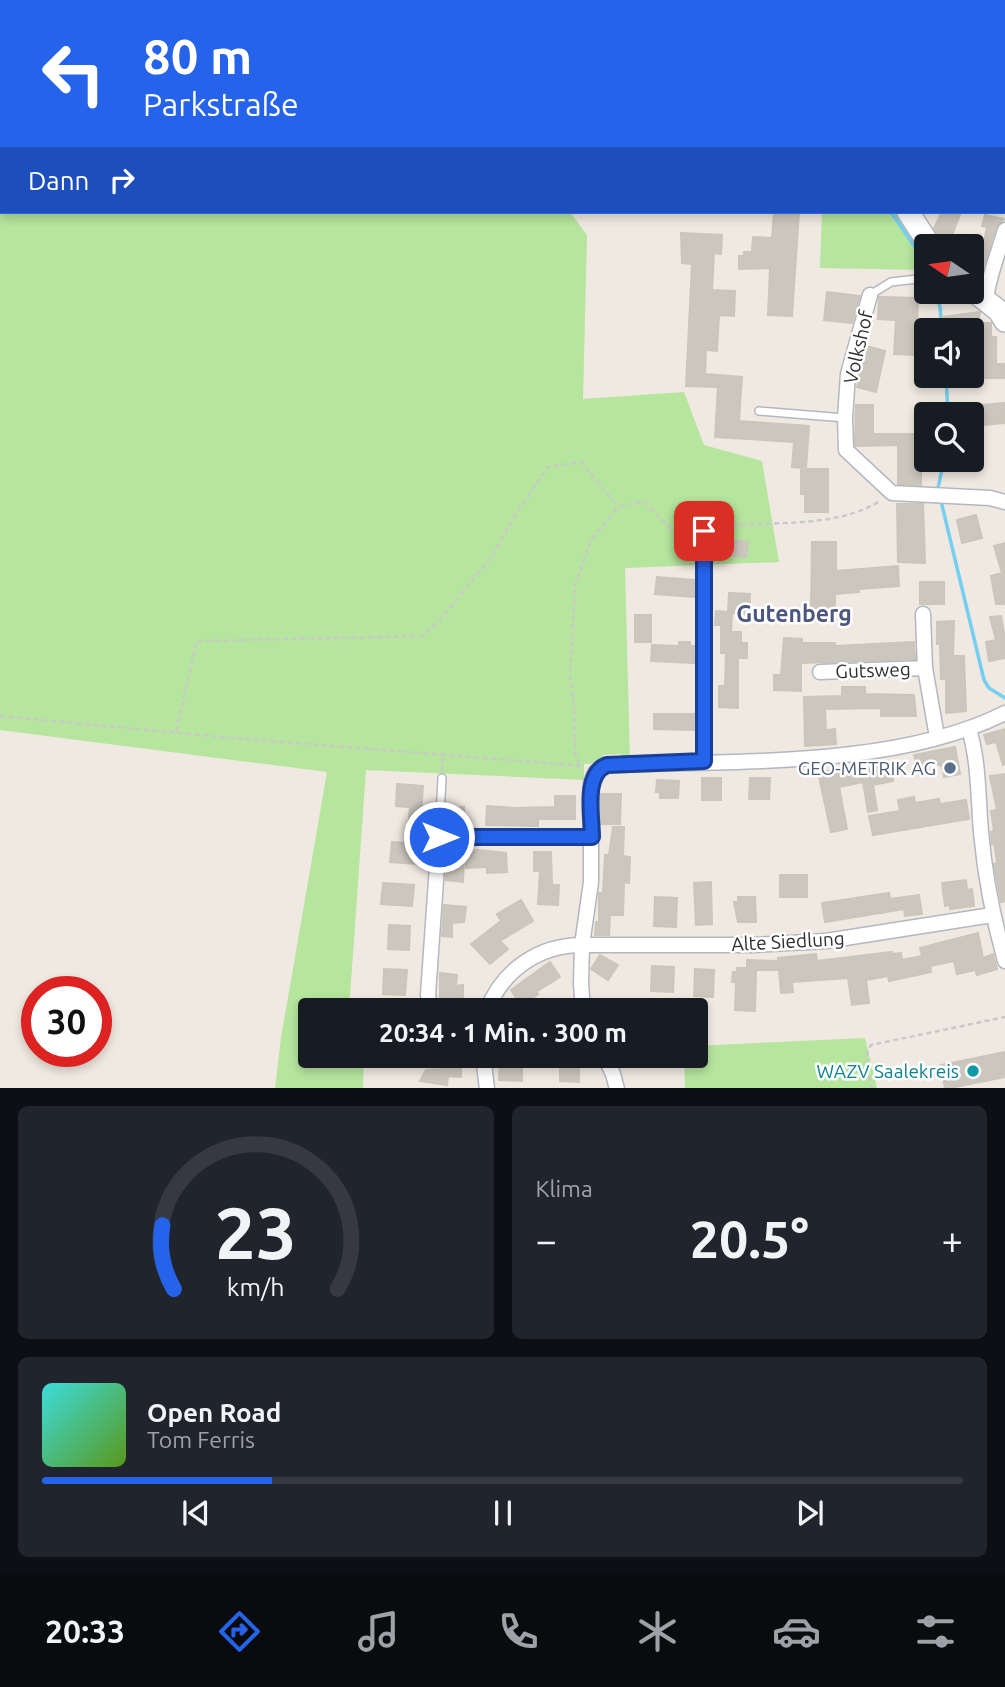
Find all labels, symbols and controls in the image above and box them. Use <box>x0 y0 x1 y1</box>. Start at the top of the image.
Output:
icon: left <box>28 28 119 119</box>
text: 80 m <box>143 28 252 83</box>
text: Parkstraße <box>143 86 299 122</box>
icon: right <box>103 161 141 199</box>
text: Dann <box>28 166 89 195</box>
north arrow <box>914 234 984 304</box>
map controls <box>914 234 984 472</box>
street label: Volkshof <box>839 307 877 386</box>
button: sound <box>914 318 984 388</box>
button: search <box>914 402 984 472</box>
pin <box>674 501 734 561</box>
icon: arrive <box>685 512 723 550</box>
district label: Gutenberg <box>736 601 852 626</box>
street label: Gutsweg <box>835 658 911 682</box>
place label: GEO-METRIK AG <box>798 757 936 779</box>
marker: GEO-METRIK AG <box>942 760 958 776</box>
position arrow <box>402 800 476 874</box>
street label: Alte Siedlung <box>731 927 845 955</box>
speed limit sign: 30 <box>21 976 112 1067</box>
text: 20:34 · 1 Min. · 300 m <box>379 1018 627 1047</box>
place label: WAZV Saalekreis <box>817 1060 959 1082</box>
marker: WAZV Saalekreis <box>965 1063 981 1079</box>
text: Klima <box>536 1176 593 1201</box>
text: 23 <box>215 1191 297 1273</box>
text: 20.5° <box>690 1210 809 1268</box>
text: − <box>536 1219 557 1261</box>
text: + <box>942 1219 963 1261</box>
text: km/h <box>227 1272 285 1300</box>
text: Open Road <box>147 1398 281 1427</box>
text: Tom Ferris <box>147 1427 255 1452</box>
icon: previous <box>177 1494 215 1532</box>
icon: pause <box>484 1494 522 1532</box>
icon: next <box>791 1494 829 1532</box>
icon: directions <box>215 1607 264 1656</box>
icon: music <box>354 1607 403 1656</box>
icon: phone <box>494 1607 543 1656</box>
icon: climate <box>633 1607 682 1656</box>
icon: car <box>772 1607 821 1656</box>
icon: filters <box>911 1607 960 1656</box>
text: 20:33 <box>45 1613 125 1649</box>

